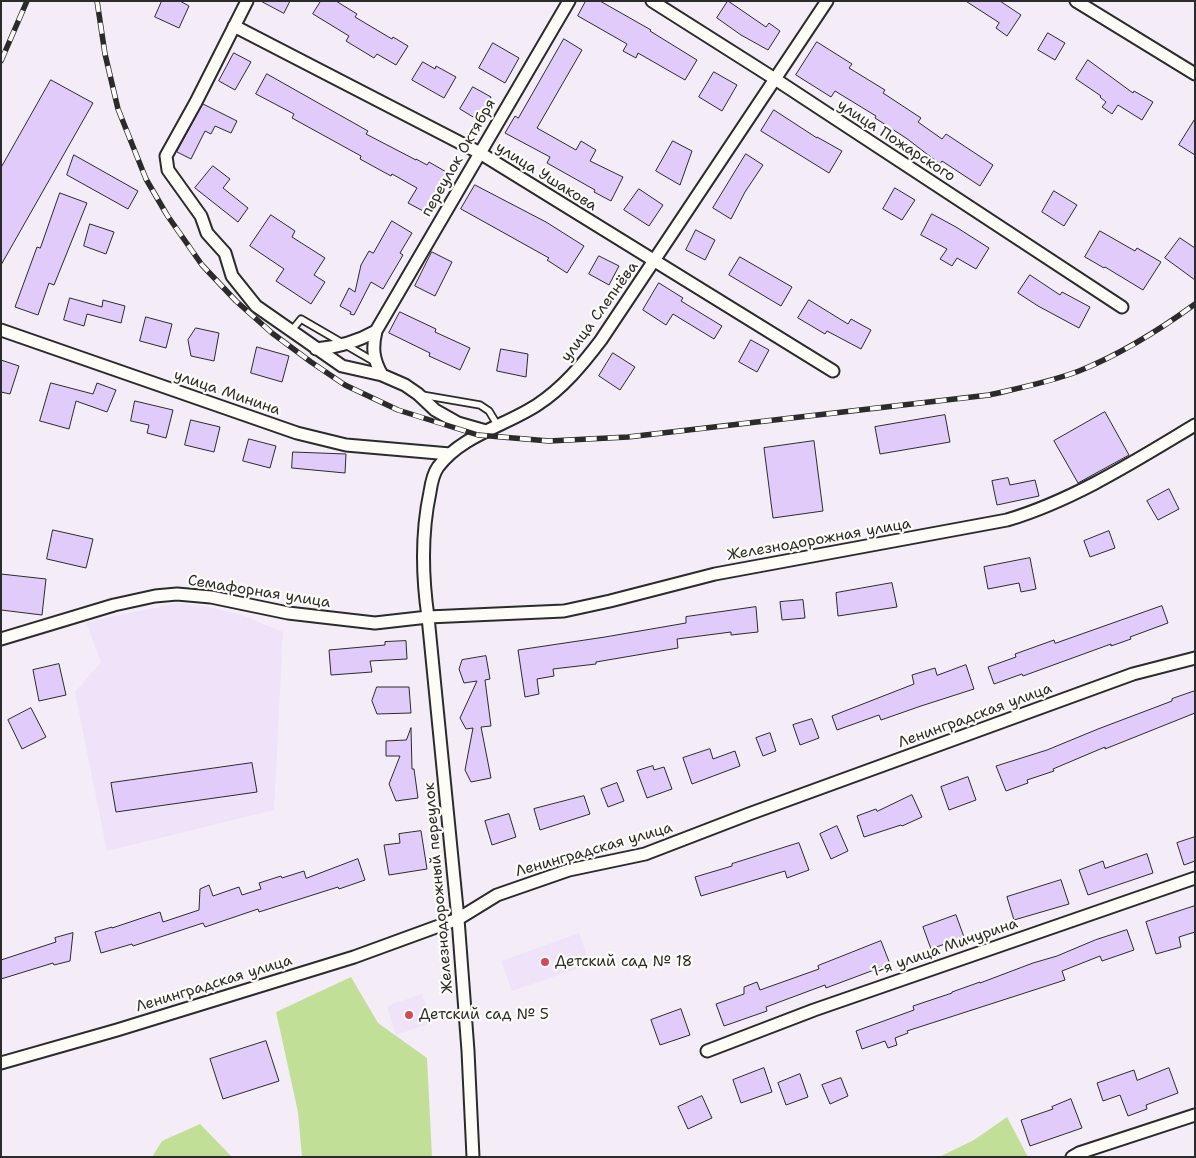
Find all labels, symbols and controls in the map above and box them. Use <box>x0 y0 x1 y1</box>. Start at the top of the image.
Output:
street label: переулок Октября <box>418 96 500 220</box>
street label: улица Пожарского <box>834 96 958 186</box>
street label: улица Ушакова <box>492 139 600 215</box>
street label: улица Слепнёва <box>558 258 642 366</box>
street label: улица Минина <box>171 366 283 420</box>
street label: Железнодорожная улица <box>726 515 912 565</box>
street label: Семафорная улица <box>186 572 332 612</box>
street label: Ленинградская улица <box>896 680 1054 752</box>
street label: Железнодорожный переулок <box>421 782 457 994</box>
street label: Ленинградская улица <box>513 819 675 881</box>
street label: 1-я улица Мичурина <box>870 915 1020 981</box>
street label: Ленинградская улица <box>134 952 294 1016</box>
place label: Детский сад № 18 <box>555 953 692 971</box>
marker: Детский сад № 18 <box>539 956 551 968</box>
place label: Детский сад № 5 <box>419 1006 549 1024</box>
marker: Детский сад № 5 <box>403 1009 415 1021</box>

